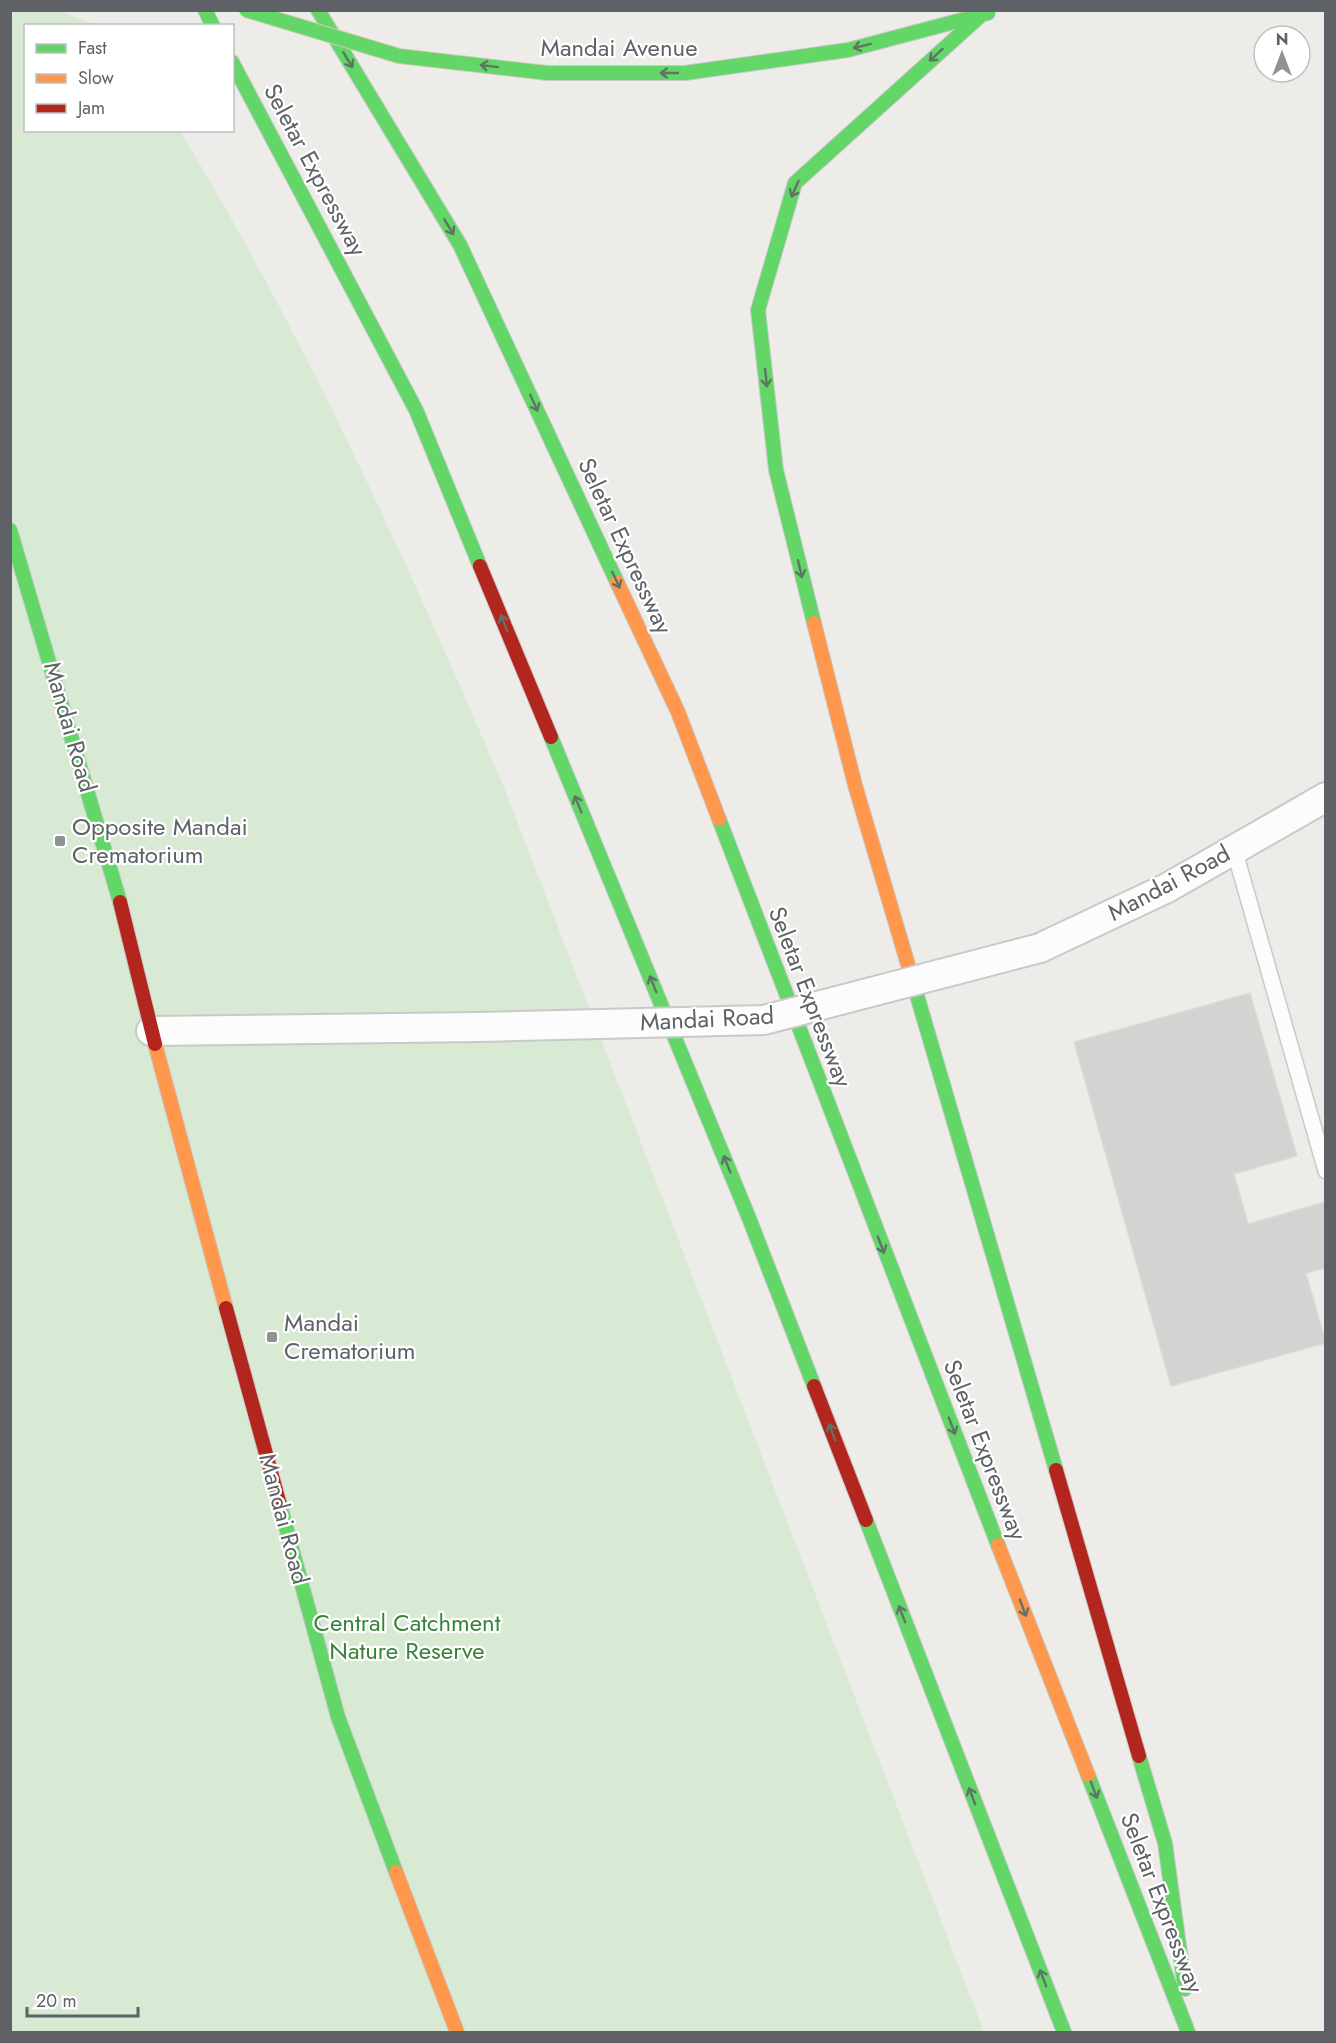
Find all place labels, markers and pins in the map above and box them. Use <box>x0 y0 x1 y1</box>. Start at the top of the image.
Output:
place label: Opposite Mandai Crematorium <box>72 809 248 872</box>
marker: Opposite Mandai Crematorium <box>53 834 67 848</box>
place label: Mandai Crematorium <box>284 1305 416 1368</box>
marker: Mandai Crematorium <box>265 1330 279 1344</box>

